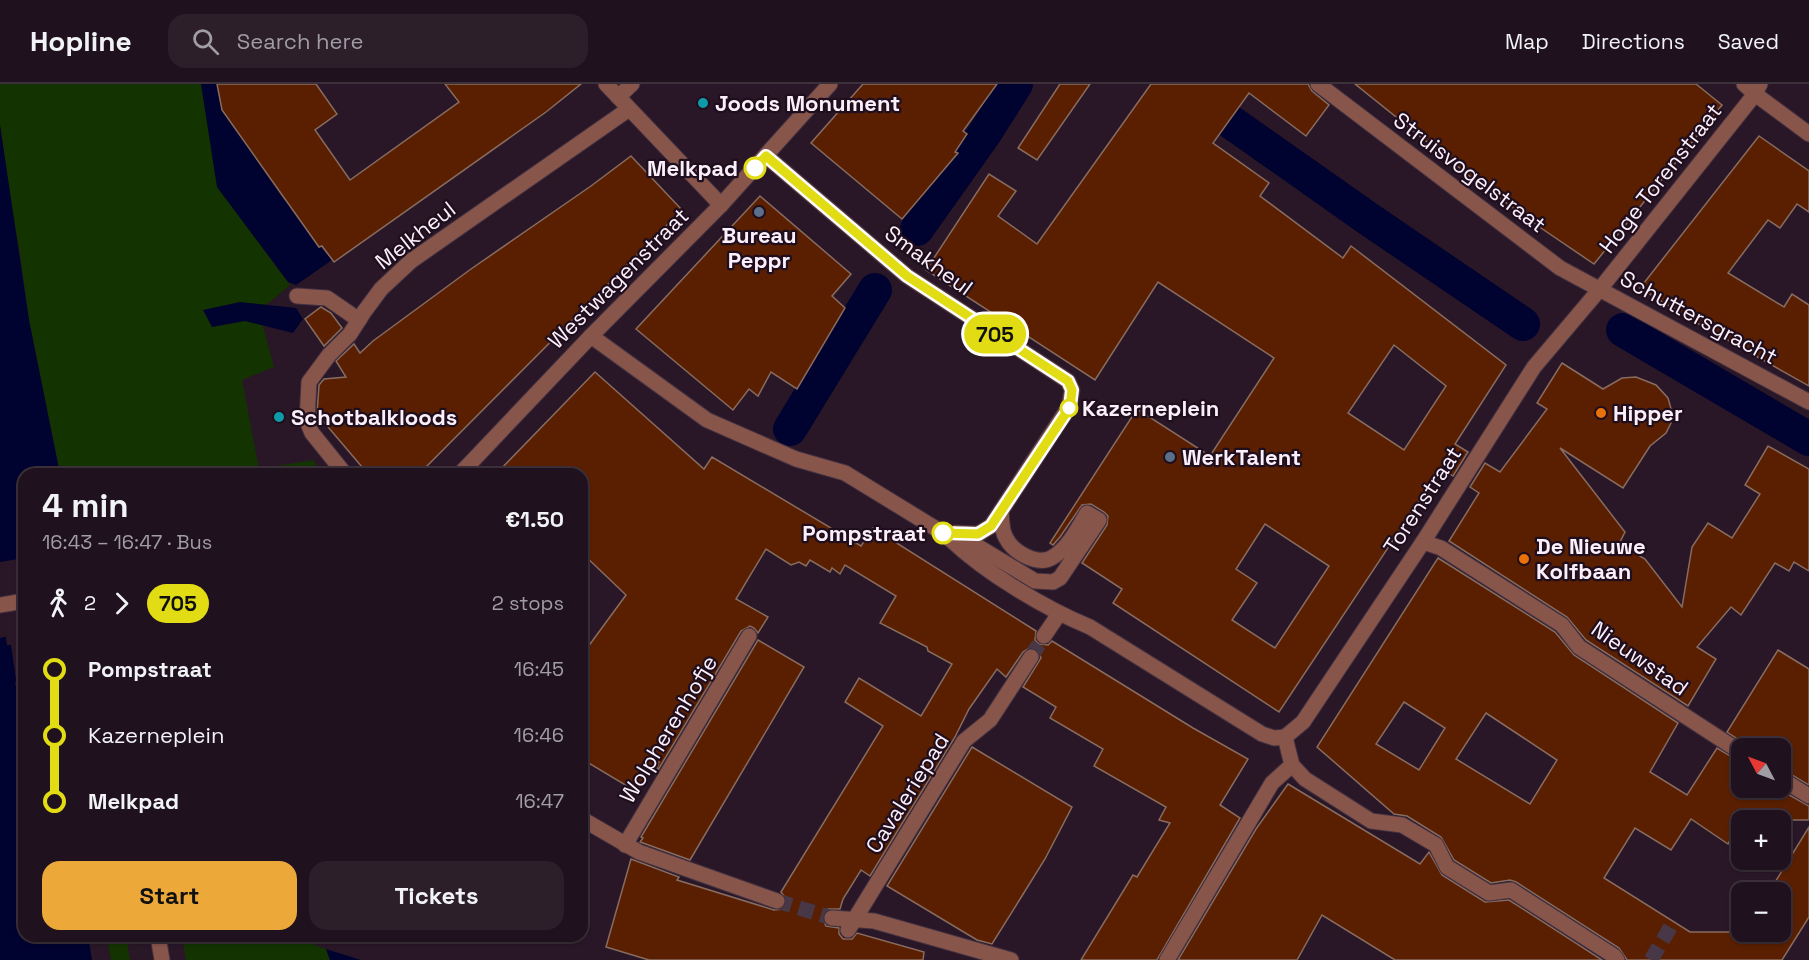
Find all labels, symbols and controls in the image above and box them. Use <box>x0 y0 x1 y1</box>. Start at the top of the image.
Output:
search box <box>168 14 588 68</box>
text: Hopline <box>30 23 132 59</box>
icon: search <box>189 25 222 58</box>
text: Search here <box>237 27 363 55</box>
text: Map <box>1505 28 1549 55</box>
text: Directions <box>1582 28 1685 55</box>
text: Saved <box>1718 28 1779 55</box>
place label: Joods Monument <box>715 89 900 117</box>
marker: Joods Monument <box>696 96 710 110</box>
street label: Hoge Torenstraat <box>1593 97 1727 259</box>
street label: Struisvogelstraat <box>1388 106 1552 238</box>
place label: Melkpad <box>647 154 738 182</box>
marker: Melkpad <box>744 157 766 179</box>
street label: Melkheul <box>369 195 461 275</box>
street label: Westwagenstraat <box>542 202 694 354</box>
marker: Bureau Peppr <box>752 205 766 219</box>
street label: Smakheul <box>879 219 979 301</box>
place label: Bureau Peppr <box>721 221 797 274</box>
street label: Schuttersgracht <box>1616 264 1782 370</box>
line badge: 705 <box>960 314 1030 354</box>
text: 705 <box>976 321 1014 348</box>
place label: Kazerneplein <box>1082 394 1219 422</box>
marker: Kazerneplein <box>1060 399 1078 417</box>
place label: Hipper <box>1613 399 1683 427</box>
place label: Schotbalkloods <box>291 403 457 431</box>
marker: Hipper <box>1594 406 1608 420</box>
marker: Schotbalkloods <box>272 410 286 424</box>
street label: Torenstraat <box>1377 441 1467 559</box>
place label: WerkTalent <box>1182 443 1301 471</box>
marker: WerkTalent <box>1163 450 1177 464</box>
text: 4 min <box>42 485 129 527</box>
text: €1.50 <box>505 505 564 533</box>
place label: Pompstraat <box>802 519 926 547</box>
marker: Pompstraat <box>932 522 954 544</box>
text: 16:43 – 16:47 · Bus <box>42 529 212 555</box>
place label: De Nieuwe Kolfbaan <box>1536 532 1646 585</box>
marker: De Nieuwe Kolfbaan <box>1517 552 1531 566</box>
icon: walk <box>42 587 75 620</box>
icon: forward <box>105 587 138 620</box>
text: 2 <box>84 590 96 616</box>
text: 705 <box>159 590 197 617</box>
text: 2 stops <box>492 590 564 616</box>
street label: Nieuwstad <box>1586 614 1694 702</box>
street label: Wolpherenhofje <box>613 650 723 808</box>
text: Pompstraat <box>88 655 212 683</box>
text: 16:45 <box>514 656 564 682</box>
text: Kazerneplein <box>88 721 224 749</box>
text: 16:46 <box>514 722 564 748</box>
street label: Cavaleriepad <box>859 728 955 858</box>
north arrow <box>1731 738 1791 798</box>
map controls <box>1731 738 1791 942</box>
text: Melkpad <box>88 787 179 815</box>
text: 16:47 <box>515 788 564 814</box>
button: + <box>1731 810 1791 870</box>
button: Start <box>42 861 297 930</box>
button: Tickets <box>309 861 564 930</box>
button: − <box>1731 882 1791 942</box>

